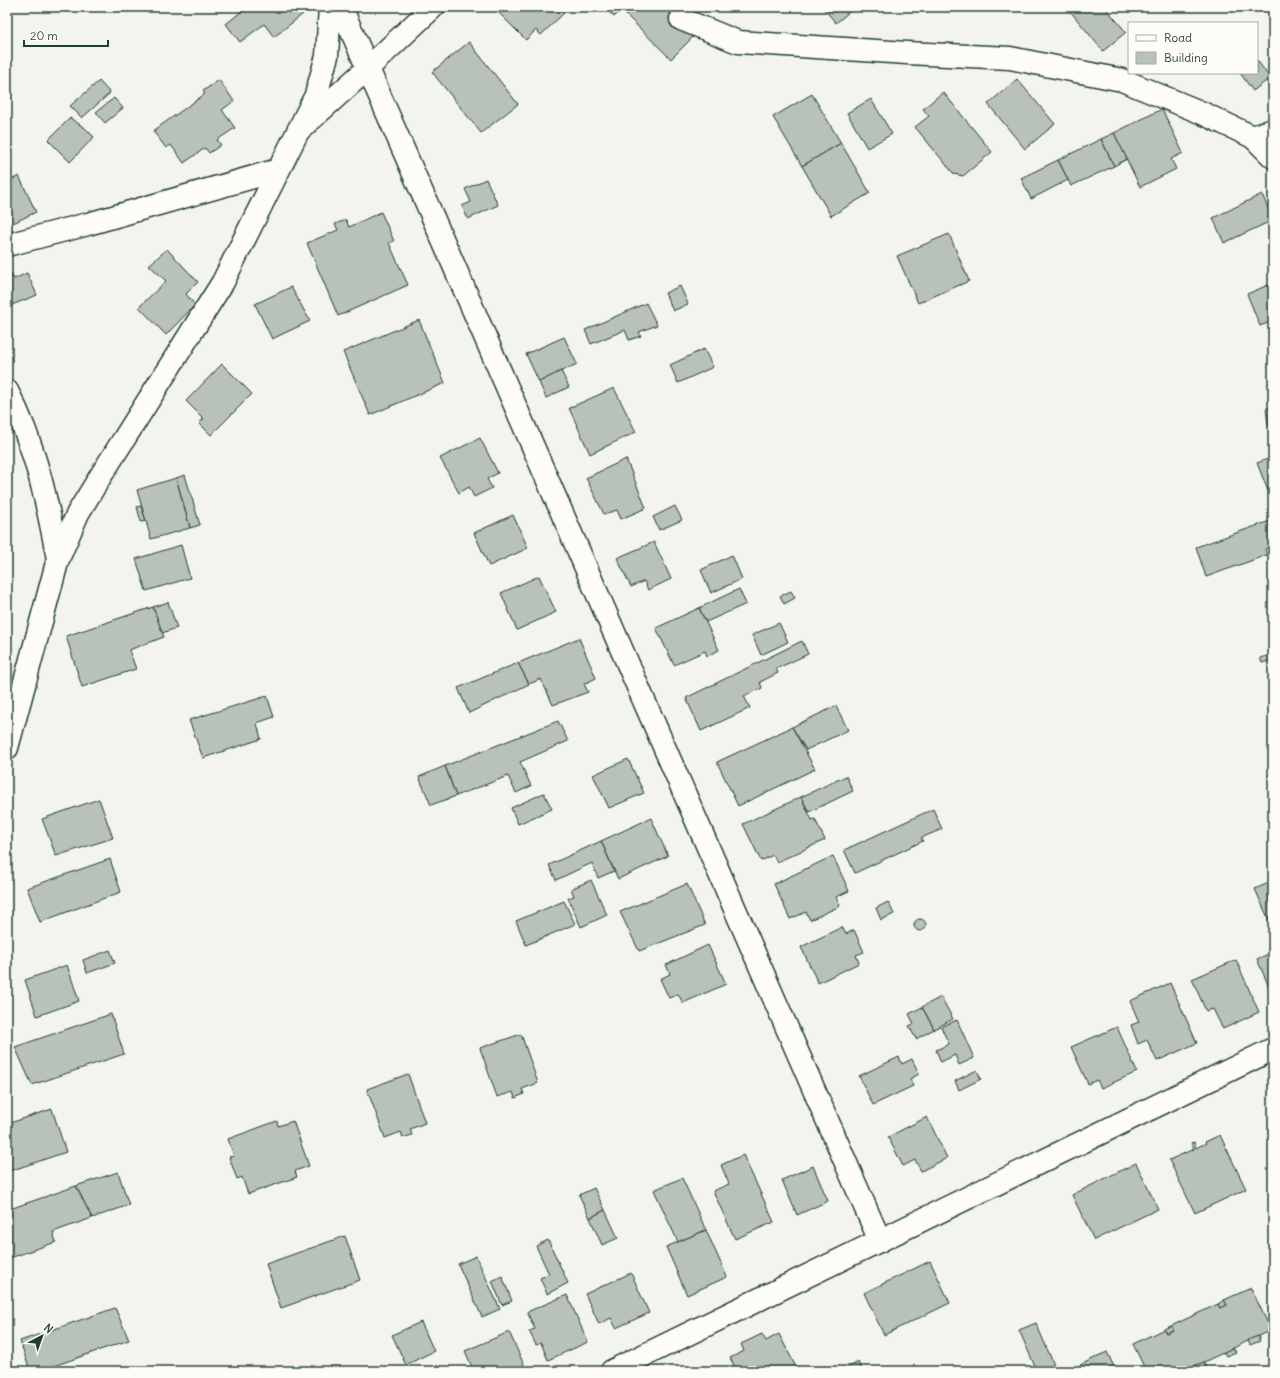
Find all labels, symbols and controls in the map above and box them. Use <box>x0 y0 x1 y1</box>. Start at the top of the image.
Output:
scale bar <box>24 22 108 48</box>
legend <box>1128 22 1258 74</box>
text: 20 m <box>30 28 58 43</box>
text: Road <box>1164 30 1192 45</box>
text: Building <box>1164 50 1208 65</box>
north arrow <box>22 1316 62 1356</box>
text: N <box>41 1321 56 1336</box>

